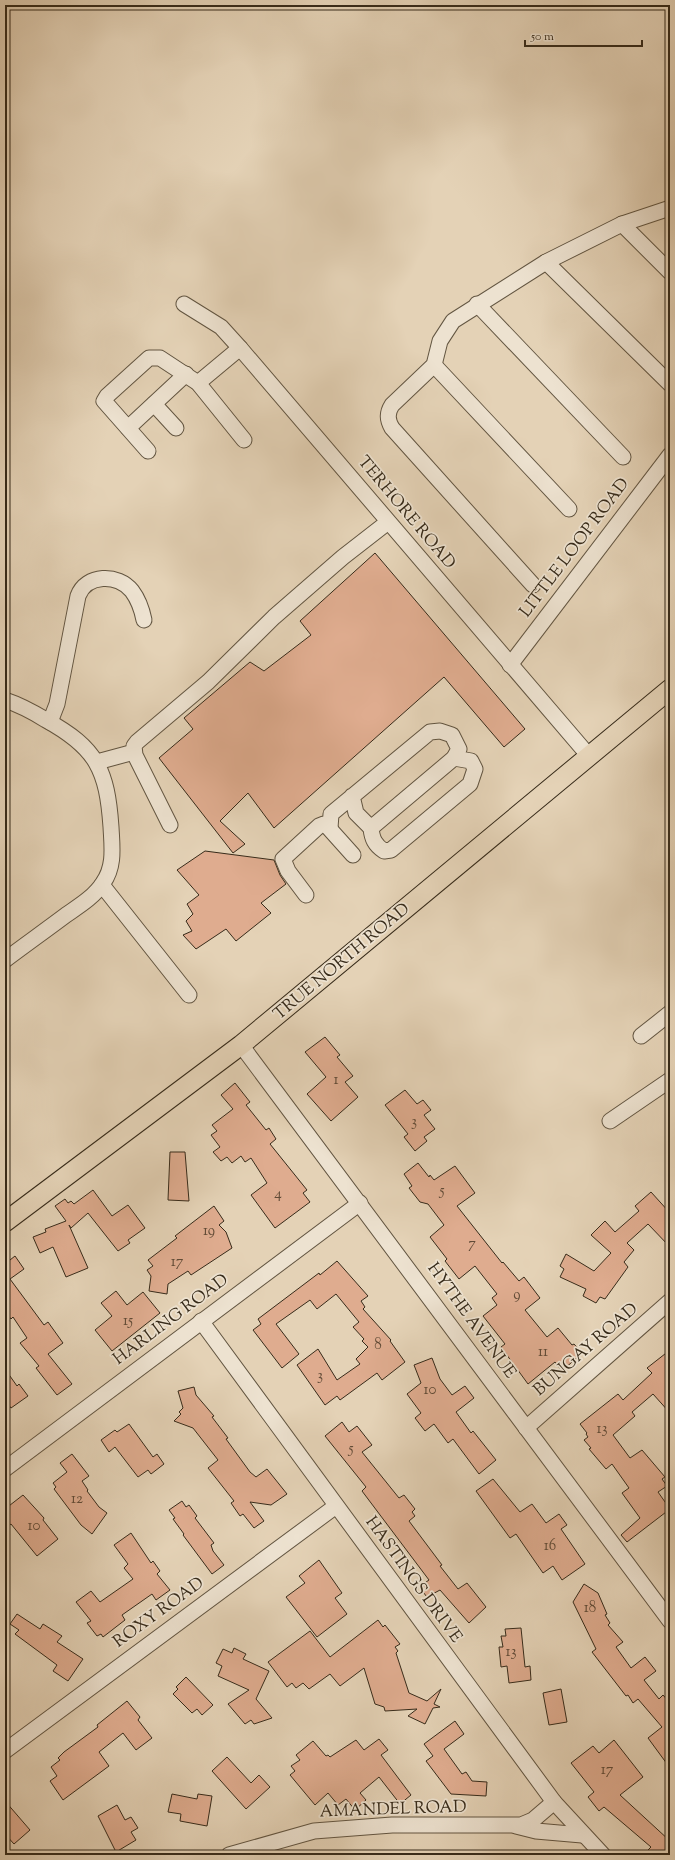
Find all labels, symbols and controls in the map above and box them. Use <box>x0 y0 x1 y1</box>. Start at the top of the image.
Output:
scale bar <box>525 22 642 48</box>
text: 50 m <box>530 28 554 46</box>
street label: TERHORE ROAD <box>351 451 461 575</box>
street label: LITTLE LOOP ROAD <box>515 473 635 623</box>
street label: TRUE NORTH ROAD <box>269 898 415 1026</box>
house number: 1 <box>333 1070 339 1091</box>
house number: 3 <box>411 1112 417 1133</box>
house number: 5 <box>438 1181 445 1202</box>
house number: 4 <box>274 1184 282 1205</box>
house number: 19 <box>203 1221 215 1242</box>
house number: 7 <box>468 1234 476 1255</box>
house number: 17 <box>171 1252 184 1273</box>
street label: HYTHE AVENUE <box>421 1258 521 1384</box>
street label: HARLING ROAD <box>108 1269 234 1371</box>
house number: 9 <box>513 1285 521 1306</box>
street label: BUNGAY ROAD <box>528 1298 644 1402</box>
house number: 15 <box>123 1311 133 1332</box>
house number: 8 <box>374 1335 382 1356</box>
house number: 11 <box>538 1342 548 1363</box>
house number: 3 <box>317 1366 323 1387</box>
house number: 10 <box>424 1380 437 1401</box>
house number: 13 <box>596 1419 608 1440</box>
house number: 5 <box>347 1439 354 1460</box>
house number: 12 <box>71 1489 83 1510</box>
street label: HASTINGS DRIVE <box>359 1512 467 1648</box>
house number: 10 <box>28 1516 41 1537</box>
house number: 16 <box>544 1536 556 1557</box>
street label: ROXY ROAD <box>109 1572 209 1654</box>
house number: 18 <box>584 1598 596 1619</box>
house number: 13 <box>505 1642 517 1663</box>
house number: 17 <box>601 1760 614 1781</box>
street label: AMANDEL ROAD <box>319 1795 467 1825</box>

